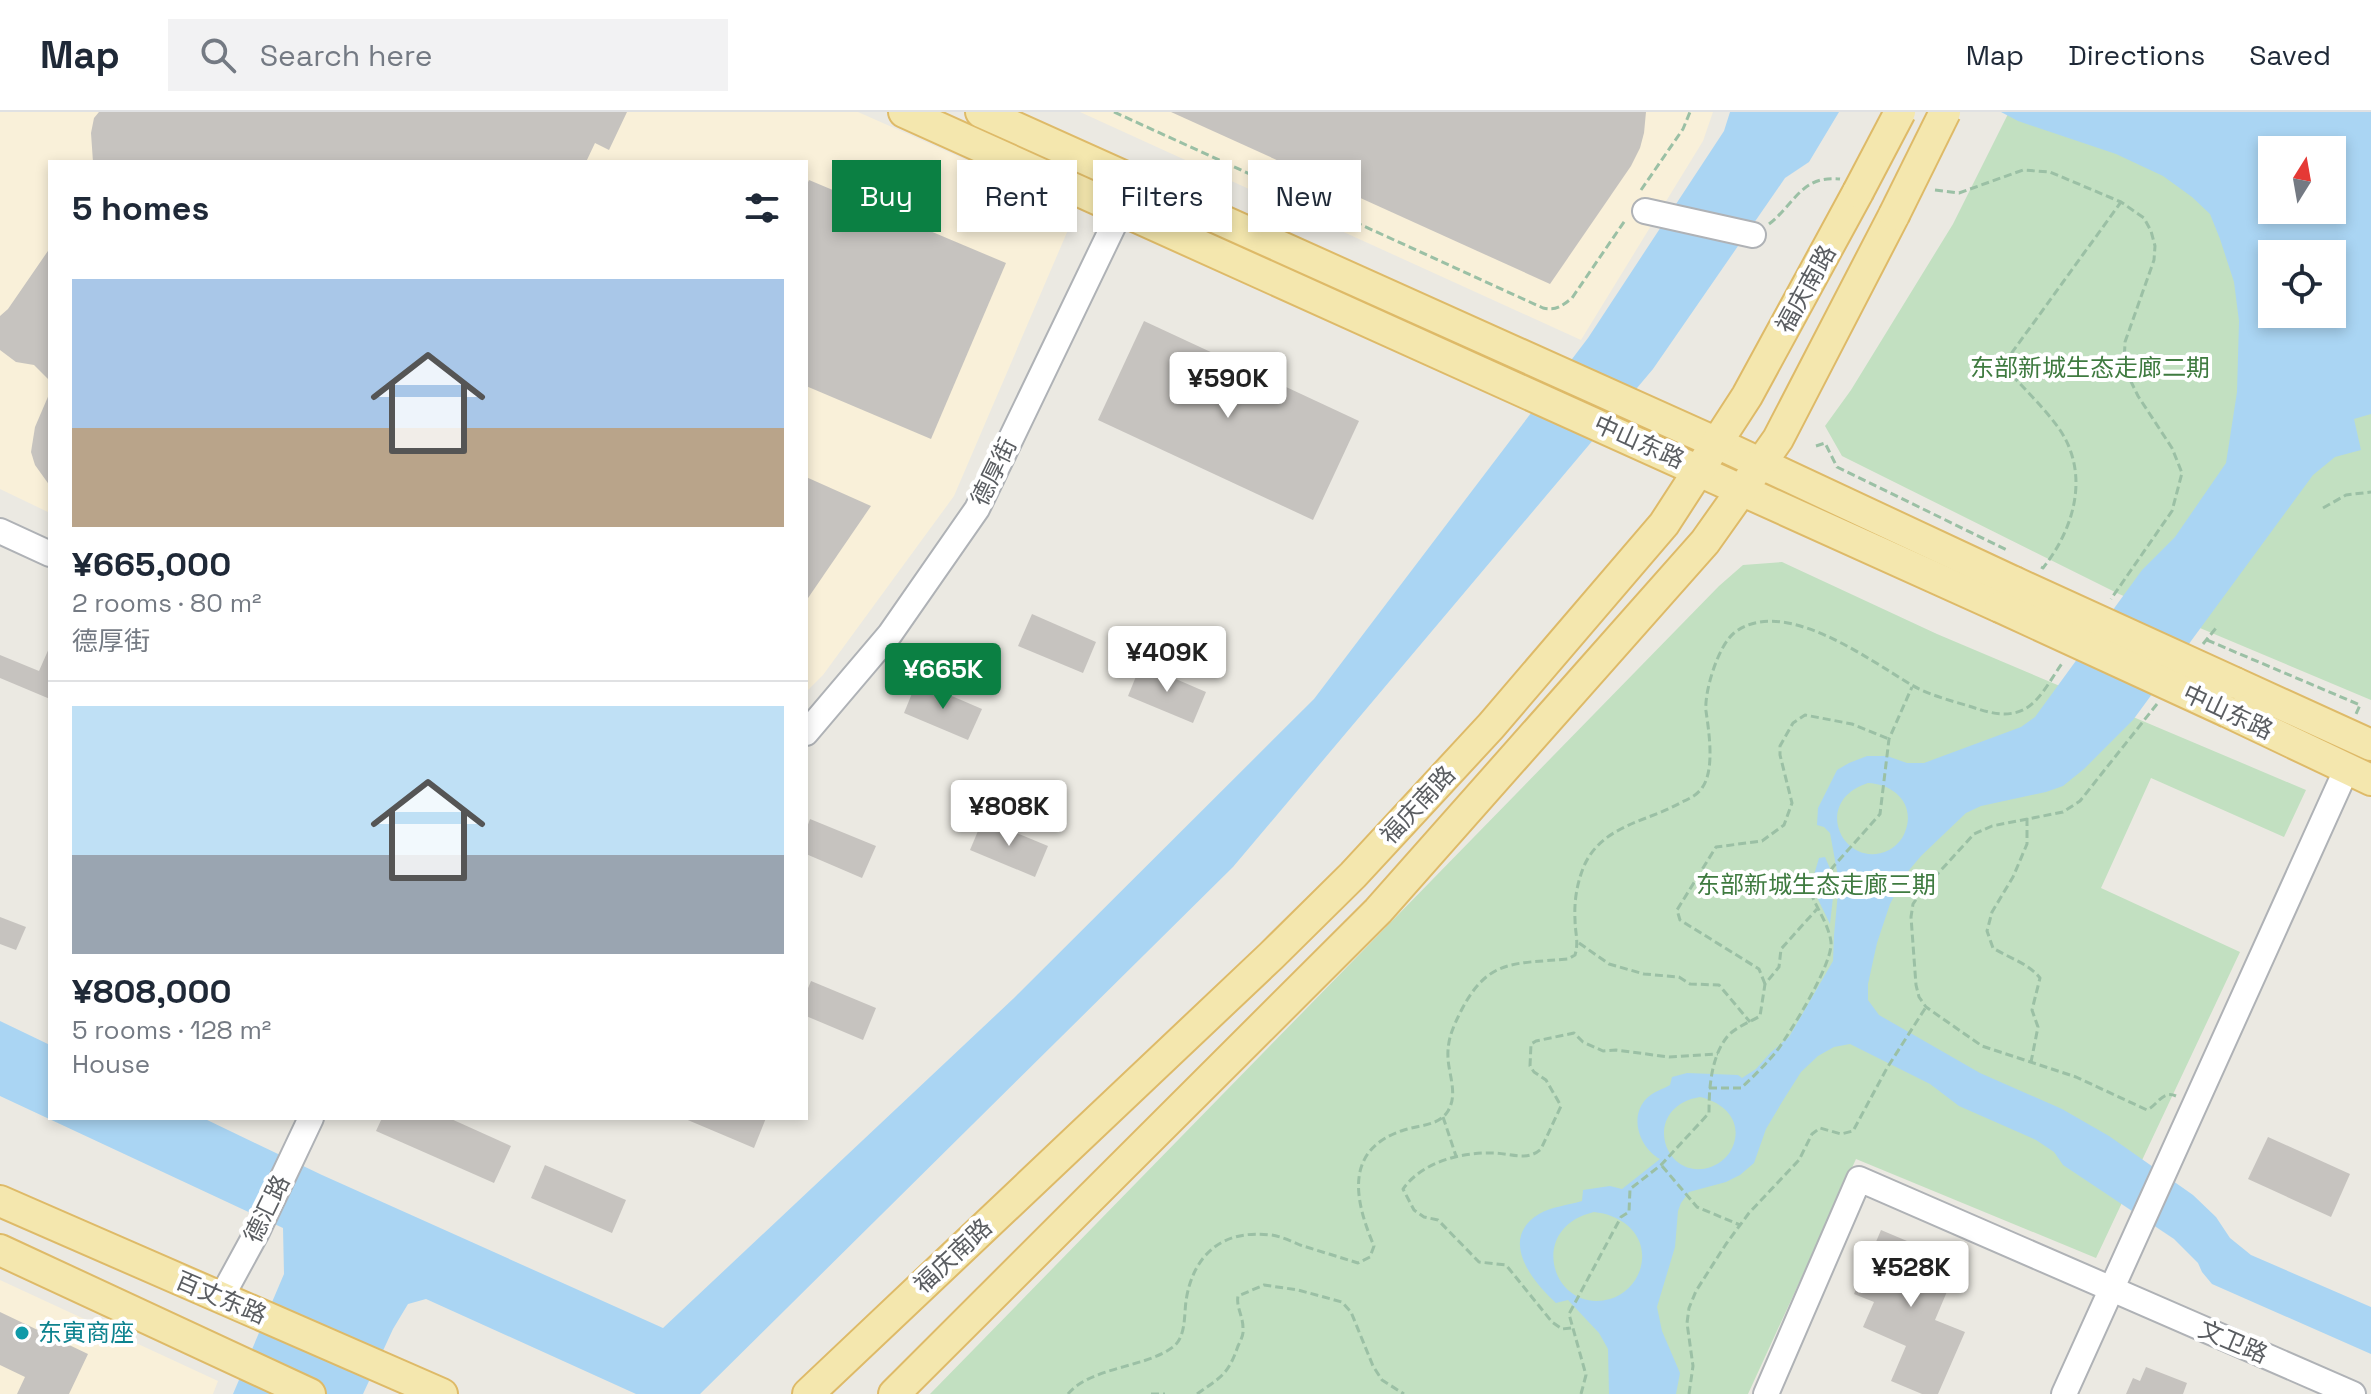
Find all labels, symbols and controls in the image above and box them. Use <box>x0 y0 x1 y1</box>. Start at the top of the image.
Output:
search box <box>168 19 728 91</box>
text: Map <box>40 31 120 79</box>
icon: search <box>196 33 240 77</box>
text: Search here <box>260 36 433 75</box>
text: Map <box>1966 37 2024 73</box>
text: Directions <box>2068 37 2205 73</box>
text: Saved <box>2249 37 2331 73</box>
north arrow <box>2258 136 2346 224</box>
map controls <box>2258 136 2346 328</box>
chip: Buy <box>832 160 941 232</box>
chip: Rent <box>957 160 1077 232</box>
chip: Filters <box>1093 160 1232 232</box>
chip: New <box>1248 160 1361 232</box>
icon: filters <box>740 186 784 230</box>
text: 5 homes <box>72 187 209 230</box>
street label: 福庆南路 <box>1769 239 1842 338</box>
button: locate <box>2258 240 2346 328</box>
icon: home <box>356 331 500 475</box>
pin: ¥590K <box>1172 352 1284 420</box>
park label: 东部新城生态走廊二期 <box>1970 352 2210 383</box>
text: ¥590K <box>1188 361 1268 395</box>
street label: 中山东路 <box>1589 408 1689 475</box>
street label: 德厚街 <box>964 433 1023 511</box>
text: ¥665,000 <box>72 543 231 586</box>
text: 2 rooms · 80 m² <box>72 586 262 620</box>
text: 德厚街 <box>72 624 150 658</box>
pin: ¥409K <box>1111 626 1223 694</box>
text: ¥409K <box>1126 635 1208 669</box>
pin: ¥665K <box>887 643 999 711</box>
text: ¥665K <box>903 652 983 686</box>
street label: 中山东路 <box>2178 677 2278 746</box>
icon: home <box>356 758 500 902</box>
street label: 福庆南路 <box>1374 759 1462 850</box>
pin: ¥808K <box>953 780 1065 848</box>
text: ¥808K <box>969 789 1049 823</box>
park label: 东部新城生态走廊三期 <box>1696 869 1936 900</box>
text: ¥808,000 <box>72 970 232 1013</box>
text: 5 rooms · 128 m² <box>72 1013 271 1047</box>
text: House <box>72 1047 150 1081</box>
street label: 德汇路 <box>237 1170 296 1248</box>
street label: 福庆南路 <box>907 1212 998 1300</box>
pin: ¥528K <box>1855 1241 1967 1309</box>
text: ¥528K <box>1872 1250 1950 1284</box>
street label: 百丈东路 <box>171 1265 271 1331</box>
street label: 文卫路 <box>2194 1313 2272 1370</box>
place label: 东寅商座 <box>38 1317 134 1348</box>
marker: 东寅商座 <box>13 1324 31 1342</box>

